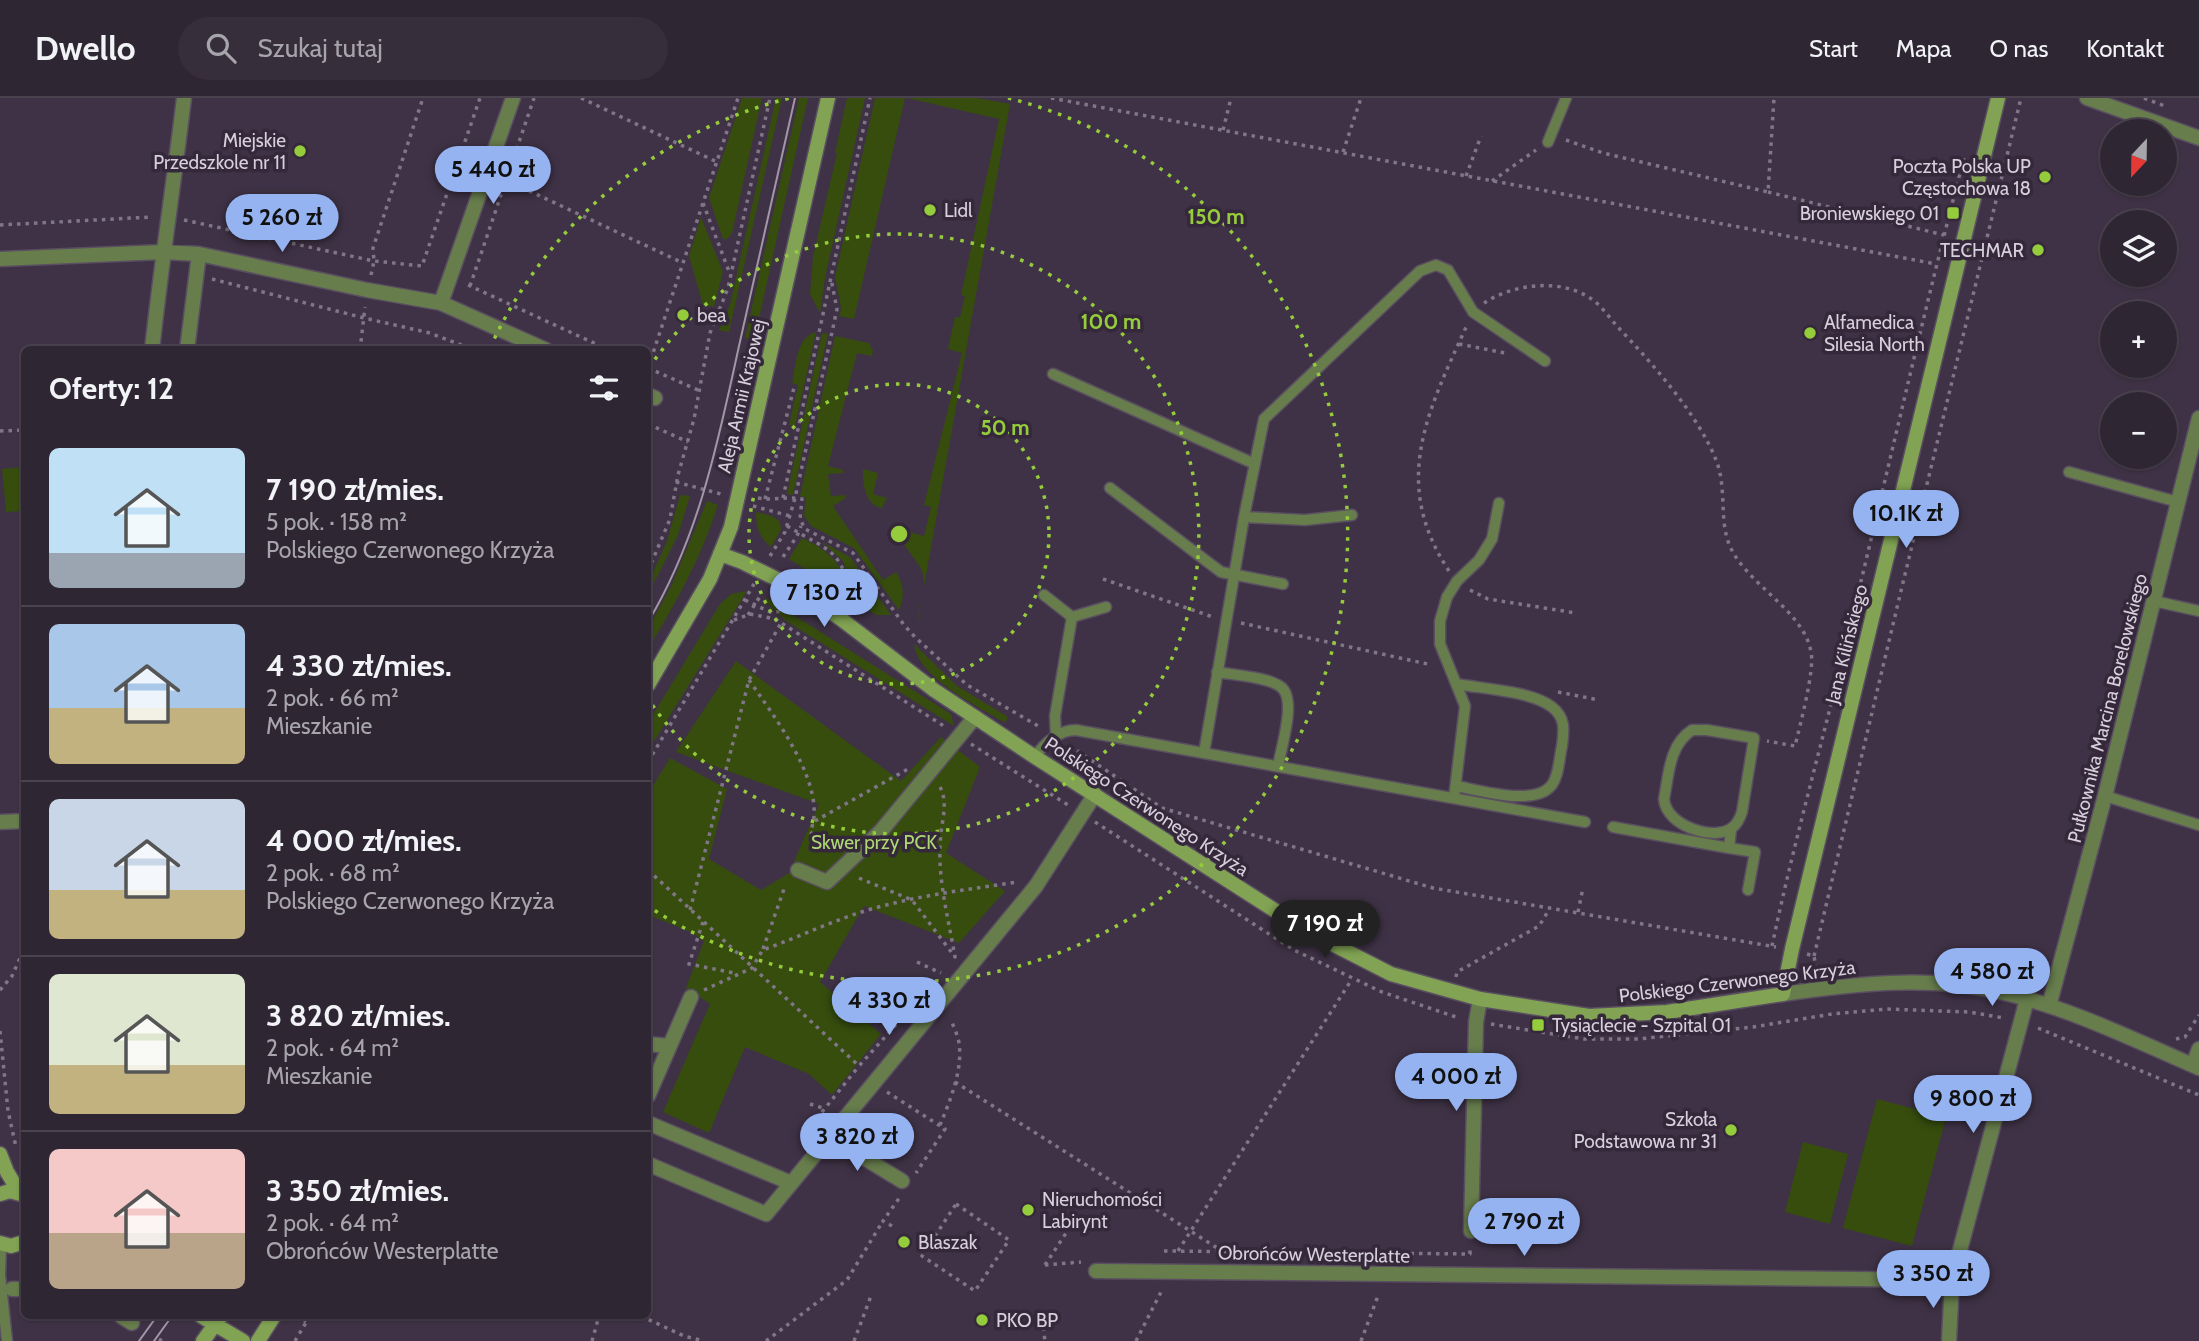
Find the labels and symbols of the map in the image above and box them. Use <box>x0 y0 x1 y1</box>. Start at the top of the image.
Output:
north arrow <box>2100 119 2177 196</box>
place label: Miejskie Przedszkole nr 11 <box>153 129 286 174</box>
marker: Miejskie Przedszkole nr 11 <box>292 143 308 159</box>
pin: 5 440 zł <box>421 146 565 206</box>
place label: Poczta Polska UP Częstochowa 18 <box>1893 155 2031 200</box>
marker: Poczta Polska UP Częstochowa 18 <box>2037 169 2053 185</box>
pin: 5 260 zł <box>210 194 354 254</box>
place label: Lidl <box>944 199 973 222</box>
marker: Lidl <box>922 202 938 218</box>
place label: Broniewskiego 01 <box>1800 202 1939 225</box>
text: 150 m <box>1188 204 1244 229</box>
marker: Broniewskiego 01 <box>1945 205 1961 221</box>
place label: TECHMAR <box>1940 239 2025 262</box>
marker: TECHMAR <box>2030 242 2046 258</box>
place label: bea <box>697 304 726 327</box>
marker: bea <box>675 307 691 323</box>
text: 100 m <box>1081 309 1141 334</box>
place label: Alfamedica Silesia North <box>1824 311 1925 356</box>
street label: Aleja Armii Krajowej <box>713 317 770 475</box>
marker: Alfamedica Silesia North <box>1802 325 1818 341</box>
text: 50 m <box>980 415 1030 440</box>
pin: 10.1K zł <box>1834 490 1978 550</box>
centre of rings <box>887 522 911 546</box>
pin: 7 130 zł <box>752 570 896 629</box>
street label: Pułkownika Marcina Borelowskiego <box>2063 571 2152 845</box>
street label: Jana Kilińskiego <box>1820 582 1872 707</box>
street label: Polskiego Czerwonego Krzyża <box>1041 732 1253 881</box>
park label: Skwer przy PCK <box>811 831 937 854</box>
pin: 7 190 zł <box>1253 900 1397 960</box>
pin: 4 580 zł <box>1920 948 2064 1008</box>
street label: Polskiego Czerwonego Krzyża <box>1617 956 1857 1007</box>
pin: 4 330 zł <box>817 978 961 1037</box>
place label: Tysiąclecie - Szpital 01 <box>1552 1014 1731 1037</box>
marker: Tysiąclecie - Szpital 01 <box>1530 1017 1546 1033</box>
pin: 4 000 zł <box>1384 1054 1528 1113</box>
pin: 9 800 zł <box>1901 1076 2045 1135</box>
place label: Szkoła Podstawowa nr 31 <box>1574 1108 1717 1153</box>
pin: 3 820 zł <box>785 1114 929 1173</box>
marker: Szkoła Podstawowa nr 31 <box>1723 1122 1739 1138</box>
place label: Nieruchomości Labirynt <box>1042 1188 1162 1233</box>
pin: 2 790 zł <box>1452 1198 1596 1258</box>
marker: Nieruchomości Labirynt <box>1020 1202 1036 1218</box>
place label: Blaszak <box>918 1231 978 1254</box>
marker: Blaszak <box>896 1234 912 1250</box>
street label: Obrońców Westerplatte <box>1218 1241 1411 1268</box>
pin: 3 350 zł <box>1861 1250 2005 1310</box>
place label: PKO BP <box>996 1309 1058 1332</box>
marker: PKO BP <box>974 1312 990 1328</box>

